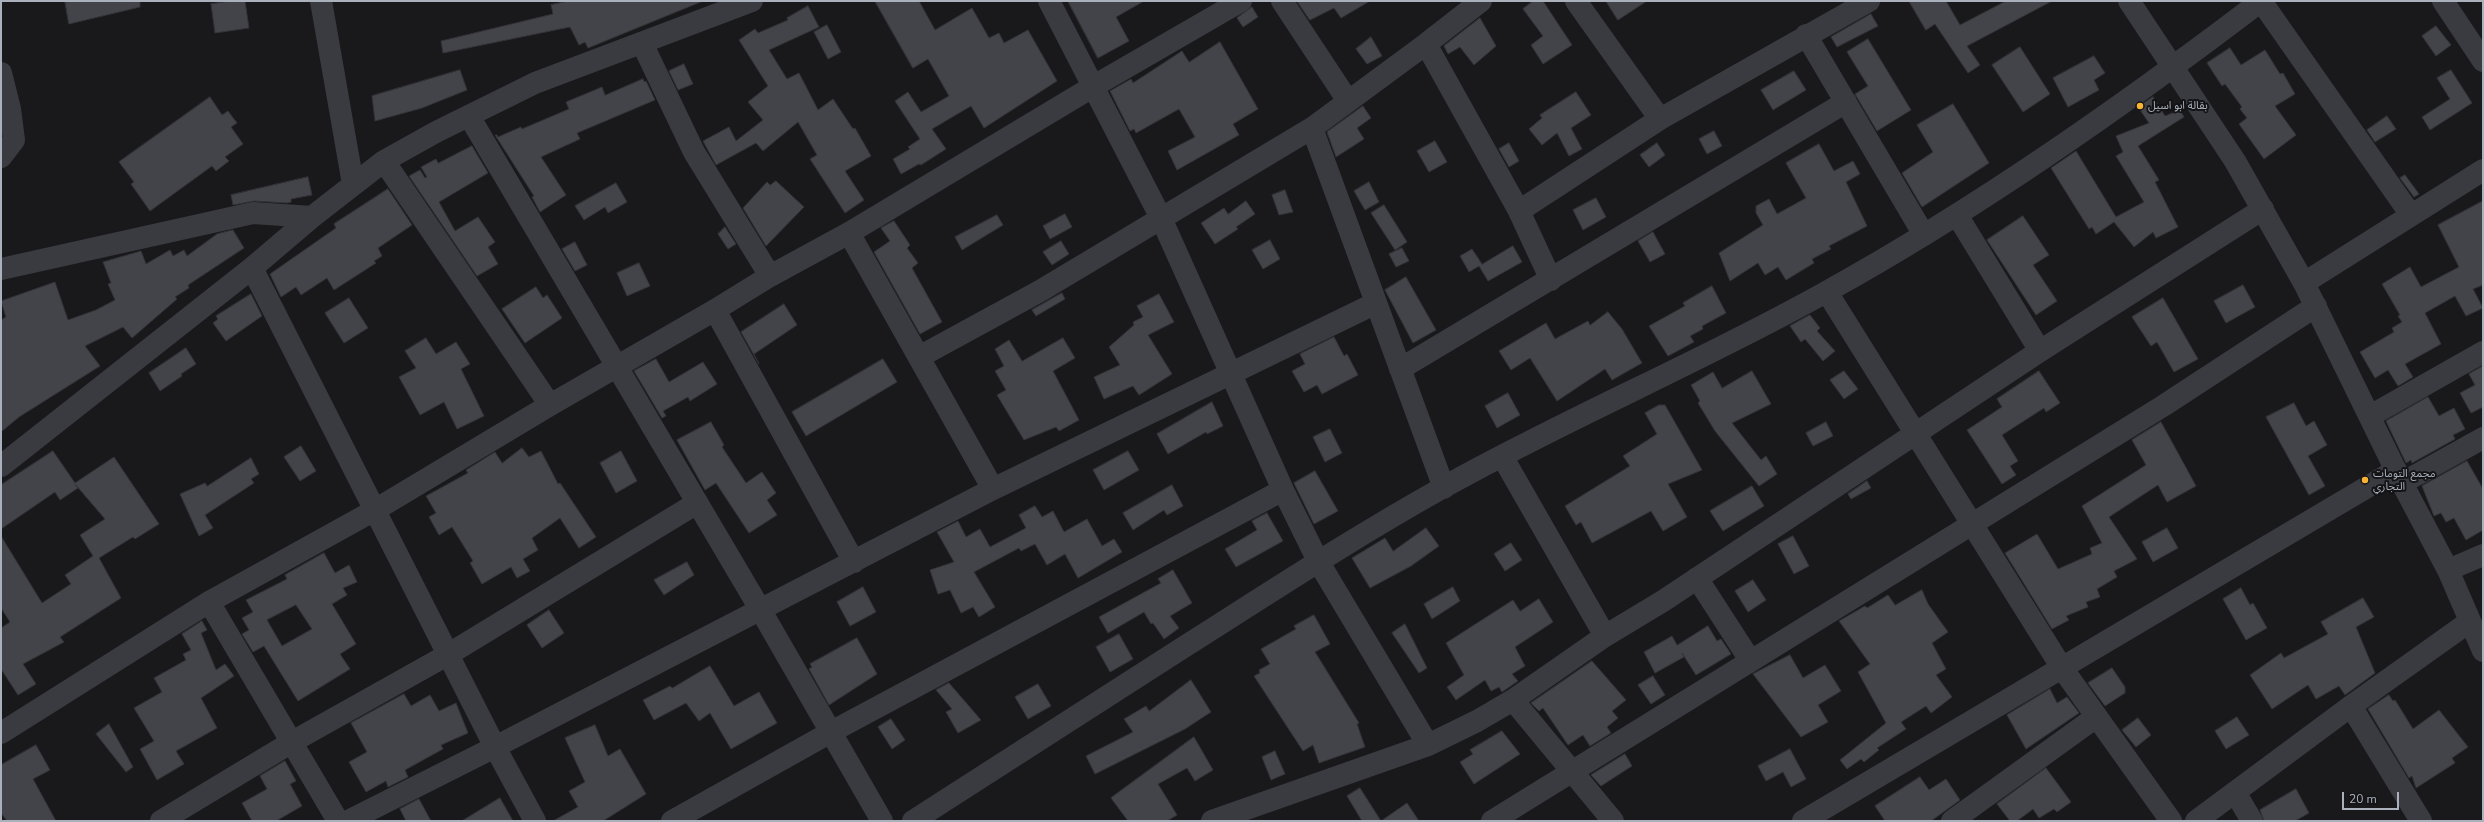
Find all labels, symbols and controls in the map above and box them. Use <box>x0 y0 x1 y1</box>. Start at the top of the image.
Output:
place label: بقالة ابو اسيل <box>2148 99 2208 113</box>
marker: بقالة ابو اسيل <box>2135 101 2145 111</box>
place label: مجمع التومات التجاري <box>2373 467 2435 493</box>
marker: مجمع التومات التجاري <box>2360 475 2370 485</box>
scale bar <box>2344 784 2401 810</box>
text: 20 m <box>2349 791 2377 807</box>

